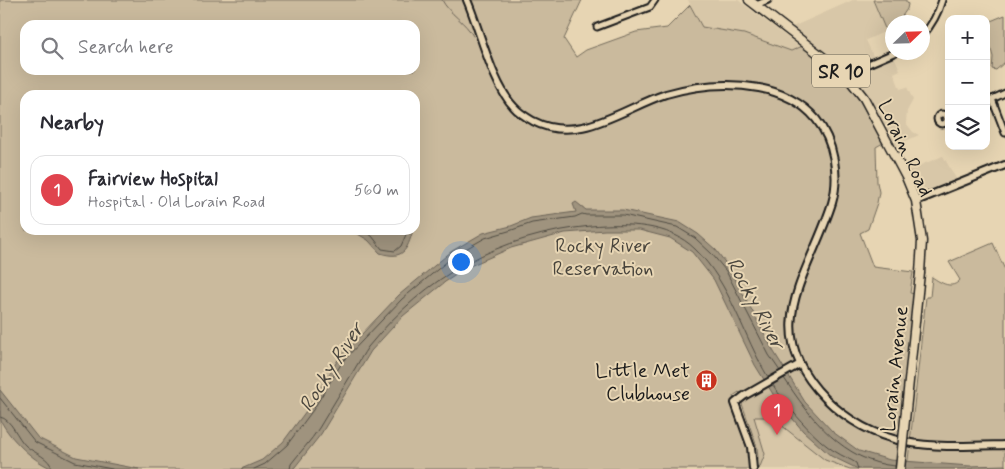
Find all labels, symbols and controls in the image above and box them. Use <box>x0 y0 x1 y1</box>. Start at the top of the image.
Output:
north arrow <box>885 15 930 60</box>
map controls <box>945 15 990 150</box>
button: + <box>945 15 990 60</box>
search box <box>20 20 420 75</box>
icon: search <box>38 34 66 62</box>
text: Search here <box>78 35 174 60</box>
road number: SR 10 <box>812 54 870 88</box>
button: − <box>945 60 990 105</box>
street label: Lorain Road <box>870 96 939 201</box>
button: layers <box>945 105 990 150</box>
text: Nearby <box>40 109 104 137</box>
text: Fairview Hospital <box>88 167 218 192</box>
text: 1 <box>53 180 61 201</box>
text: 560 m <box>354 180 399 201</box>
text: Hospital · Old Lorain Road <box>88 192 265 213</box>
park label: Rocky River Reservation <box>553 233 653 283</box>
your location <box>448 249 474 275</box>
water label: Rocky River <box>719 253 792 356</box>
street label: Lorain Avenue <box>875 305 916 434</box>
water label: Rocky River <box>293 316 372 417</box>
place label: Little Met Clubhouse <box>595 358 690 408</box>
building icon: Little Met Clubhouse <box>694 369 718 393</box>
pin: 1 <box>761 394 793 435</box>

